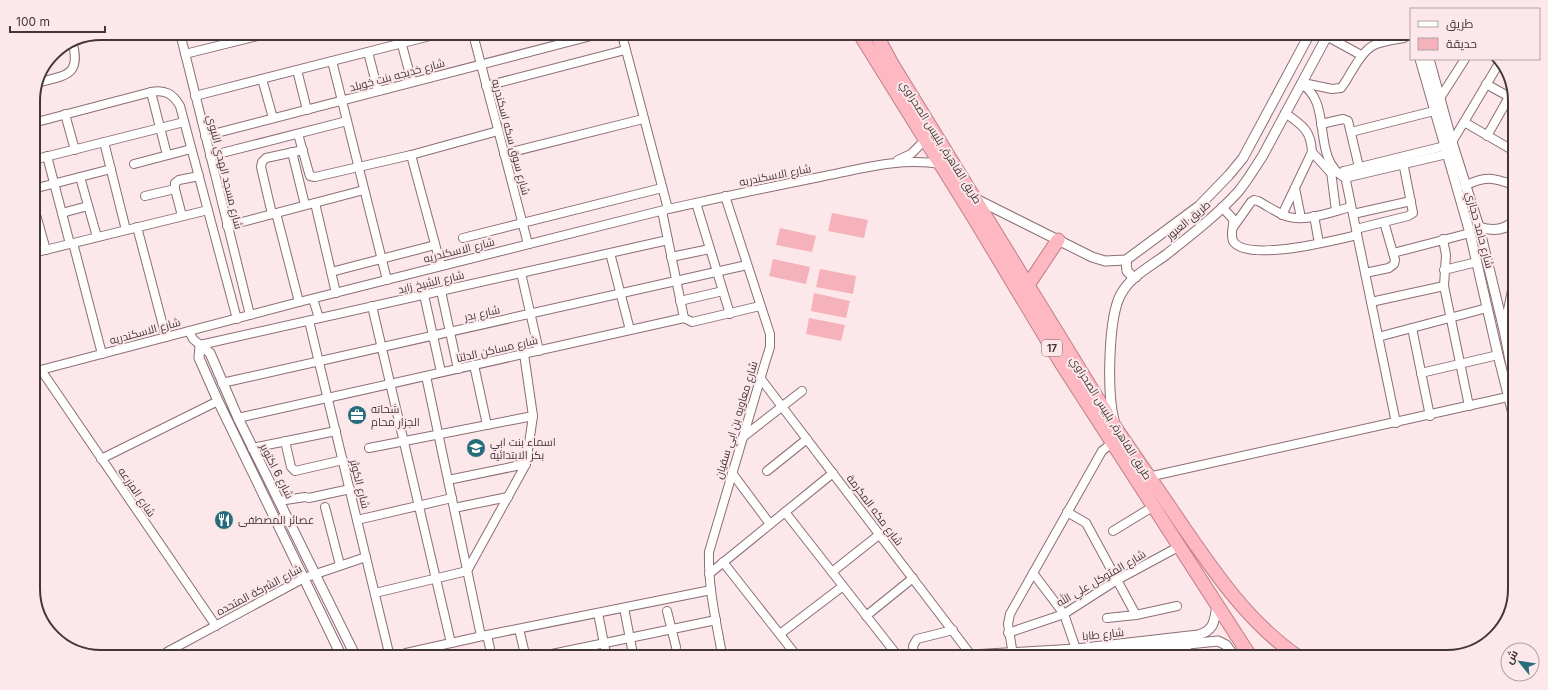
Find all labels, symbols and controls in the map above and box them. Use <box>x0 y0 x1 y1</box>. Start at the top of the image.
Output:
scale bar <box>10 8 105 34</box>
legend <box>1410 8 1540 60</box>
text: 100 m <box>16 14 50 29</box>
text: طريق <box>1446 16 1474 31</box>
text: حديقة <box>1446 36 1477 51</box>
street label: شارع خديجه بنت خويلد <box>348 56 447 95</box>
street label: شارع سوق سكه اسكندريه <box>488 77 533 197</box>
street label: طريق القاهرة, بلبيس الصحراوي <box>895 78 985 207</box>
street label: شارع مسجد الهدي النبوي <box>202 113 246 231</box>
street label: شارع الاسكندريه <box>738 161 812 190</box>
street label: شارع حامد حجازي <box>1461 190 1497 270</box>
street label: طريق العبور <box>1162 197 1213 243</box>
street label: شارع الاسكندريه <box>422 234 496 267</box>
street label: شارع الشيخ زايد <box>396 268 466 297</box>
street label: شارع بدر <box>462 302 501 325</box>
street label: شارع الاسكندريه <box>108 315 182 348</box>
street label: شارع مساكن الدلتا <box>455 333 539 366</box>
road number: 17 <box>1042 340 1062 356</box>
street label: طريق القاهرة, بلبيس الصحراوي <box>1065 354 1155 483</box>
street label: شارع معاويه بن ابي سفيان <box>711 359 763 481</box>
place label: شحاته الجزار محام <box>371 402 420 430</box>
office icon: شحاته الجزار محام <box>346 404 368 426</box>
place label: اسماء بنت ابي بكر الابتدائيه <box>490 435 556 462</box>
school or university icon: اسماء بنت ابي بكر الابتدائيه <box>465 437 487 459</box>
street label: شارع 6 اكتوبر <box>256 440 297 501</box>
street label: شارع الكوثر <box>346 457 373 510</box>
street label: شارع المزرعه <box>114 465 159 520</box>
street label: شارع مكه المكرمة <box>843 472 906 549</box>
restaurant icon: عصائر المصطفى <box>213 509 235 531</box>
place label: عصائر المصطفى <box>238 513 314 527</box>
street label: شارع المتوكل علي الله <box>1053 546 1149 611</box>
street label: شارع الشركة المتحده <box>214 562 305 619</box>
street label: شارع طابا <box>1081 625 1125 644</box>
north arrow <box>1500 642 1540 682</box>
text: ش <box>1502 647 1521 667</box>

